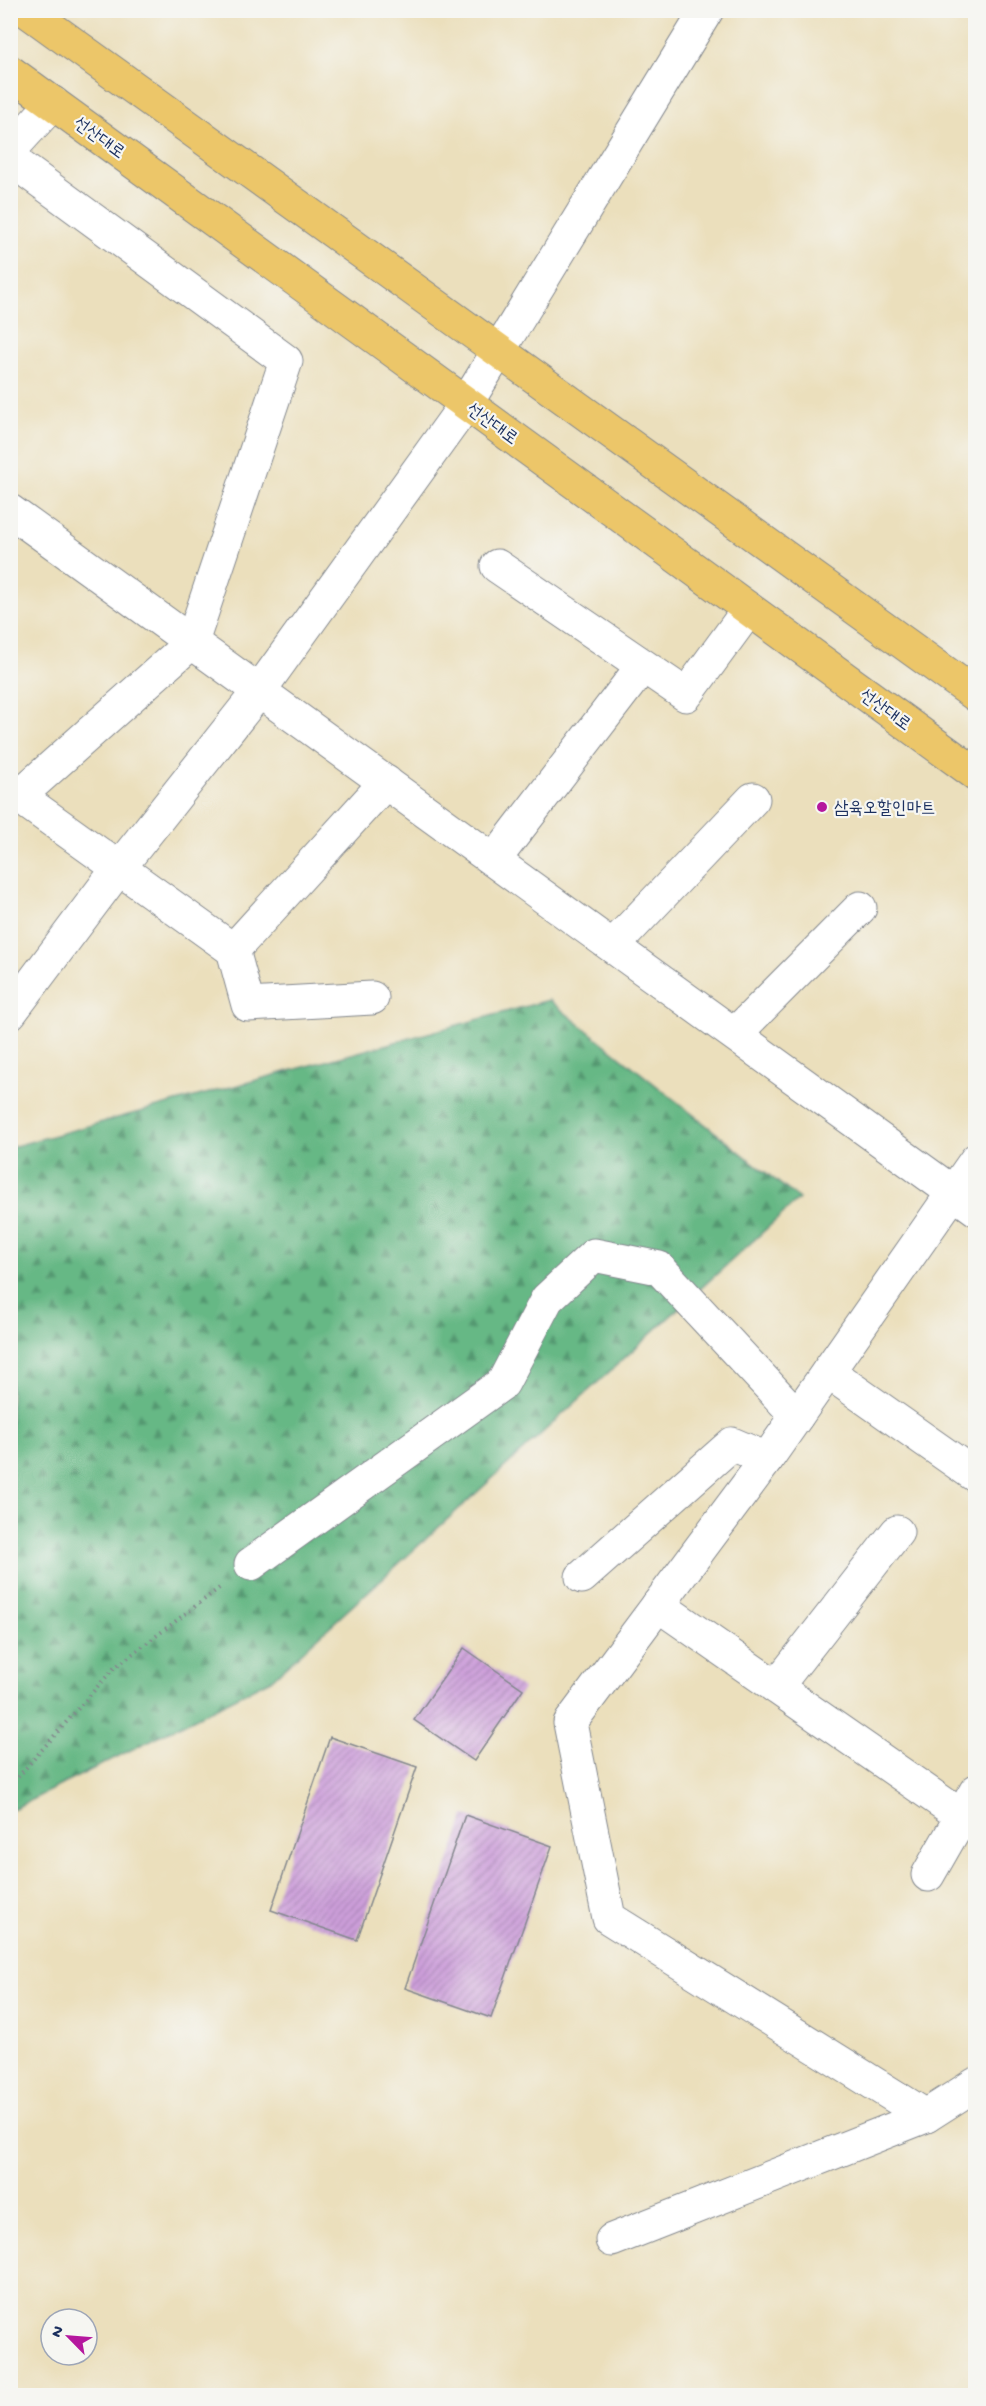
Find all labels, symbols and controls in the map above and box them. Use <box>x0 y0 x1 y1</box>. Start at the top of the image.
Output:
street label: 선산대로 <box>69 114 128 165</box>
street label: 선산대로 <box>462 400 521 451</box>
street label: 선산대로 <box>855 686 914 737</box>
place label: 삼육오할인마트 <box>834 799 935 820</box>
marker: 삼육오할인마트 <box>815 800 829 814</box>
north arrow <box>39 2307 99 2367</box>
text: N <box>48 2323 70 2341</box>

